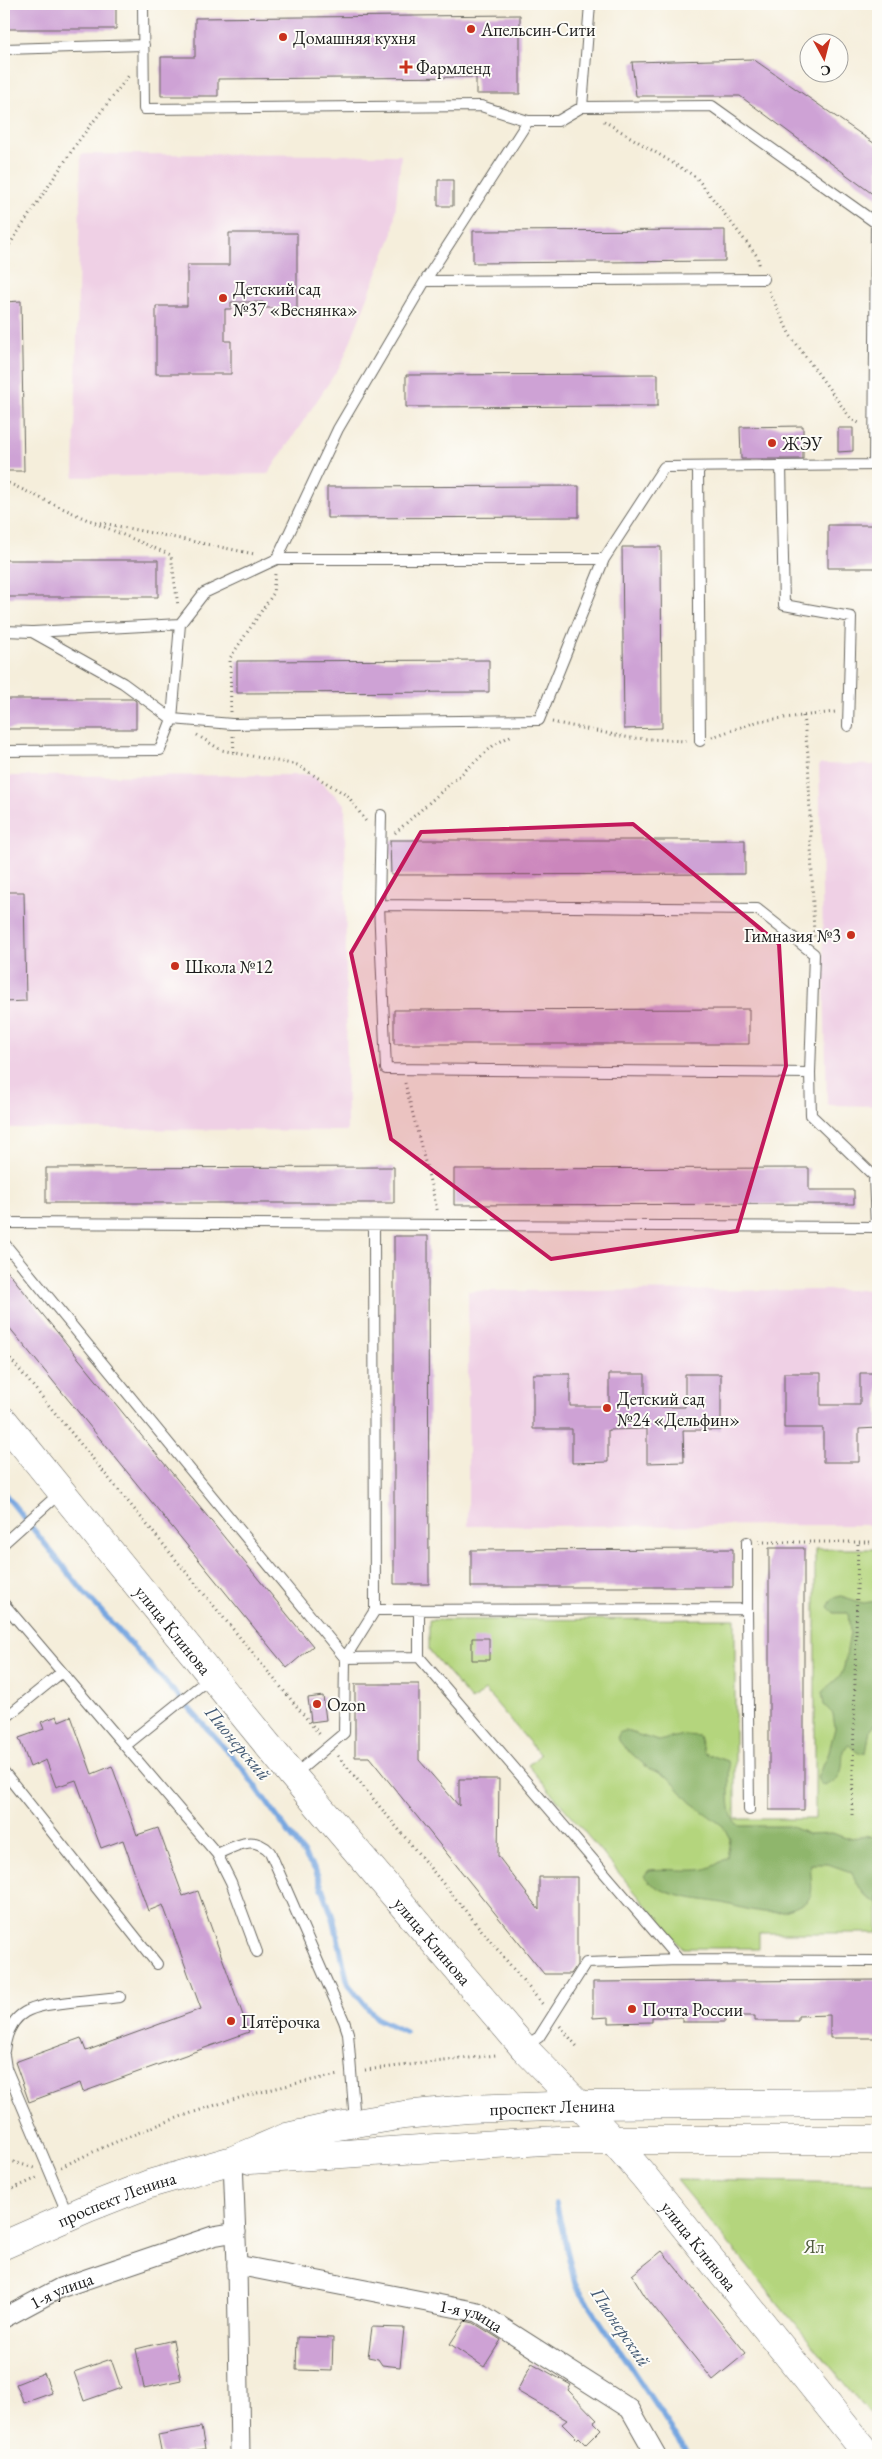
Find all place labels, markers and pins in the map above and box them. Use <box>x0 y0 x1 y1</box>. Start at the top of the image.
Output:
place label: Апельсин-Сити <box>480 18 596 41</box>
marker: Апельсин-Сити <box>465 23 477 35</box>
place label: Домашняя кухня <box>293 26 416 49</box>
marker: Домашняя кухня <box>277 31 289 43</box>
place label: Фармленд <box>416 56 491 79</box>
marker: Фармленд <box>400 61 412 73</box>
place label: Детский сад №37 «Веснянка» <box>233 277 358 321</box>
marker: Детский сад №37 «Веснянка» <box>217 292 229 304</box>
place label: ЖЭУ <box>781 432 823 455</box>
marker: ЖЭУ <box>766 437 778 449</box>
place label: Гимназия №3 <box>744 924 841 947</box>
marker: Гимназия №3 <box>845 929 857 941</box>
place label: Школа №12 <box>185 955 273 978</box>
marker: Школа №12 <box>169 960 181 972</box>
place label: Детский сад №24 «Дельфин» <box>617 1387 740 1431</box>
marker: Детский сад №24 «Дельфин» <box>601 1402 613 1414</box>
place label: Ozon <box>327 1693 366 1716</box>
marker: Ozon <box>311 1698 323 1710</box>
place label: Почта России <box>642 1998 744 2021</box>
marker: Почта России <box>626 2003 638 2015</box>
place label: Пятёрочка <box>241 2010 321 2033</box>
marker: Пятёрочка <box>225 2015 237 2027</box>

